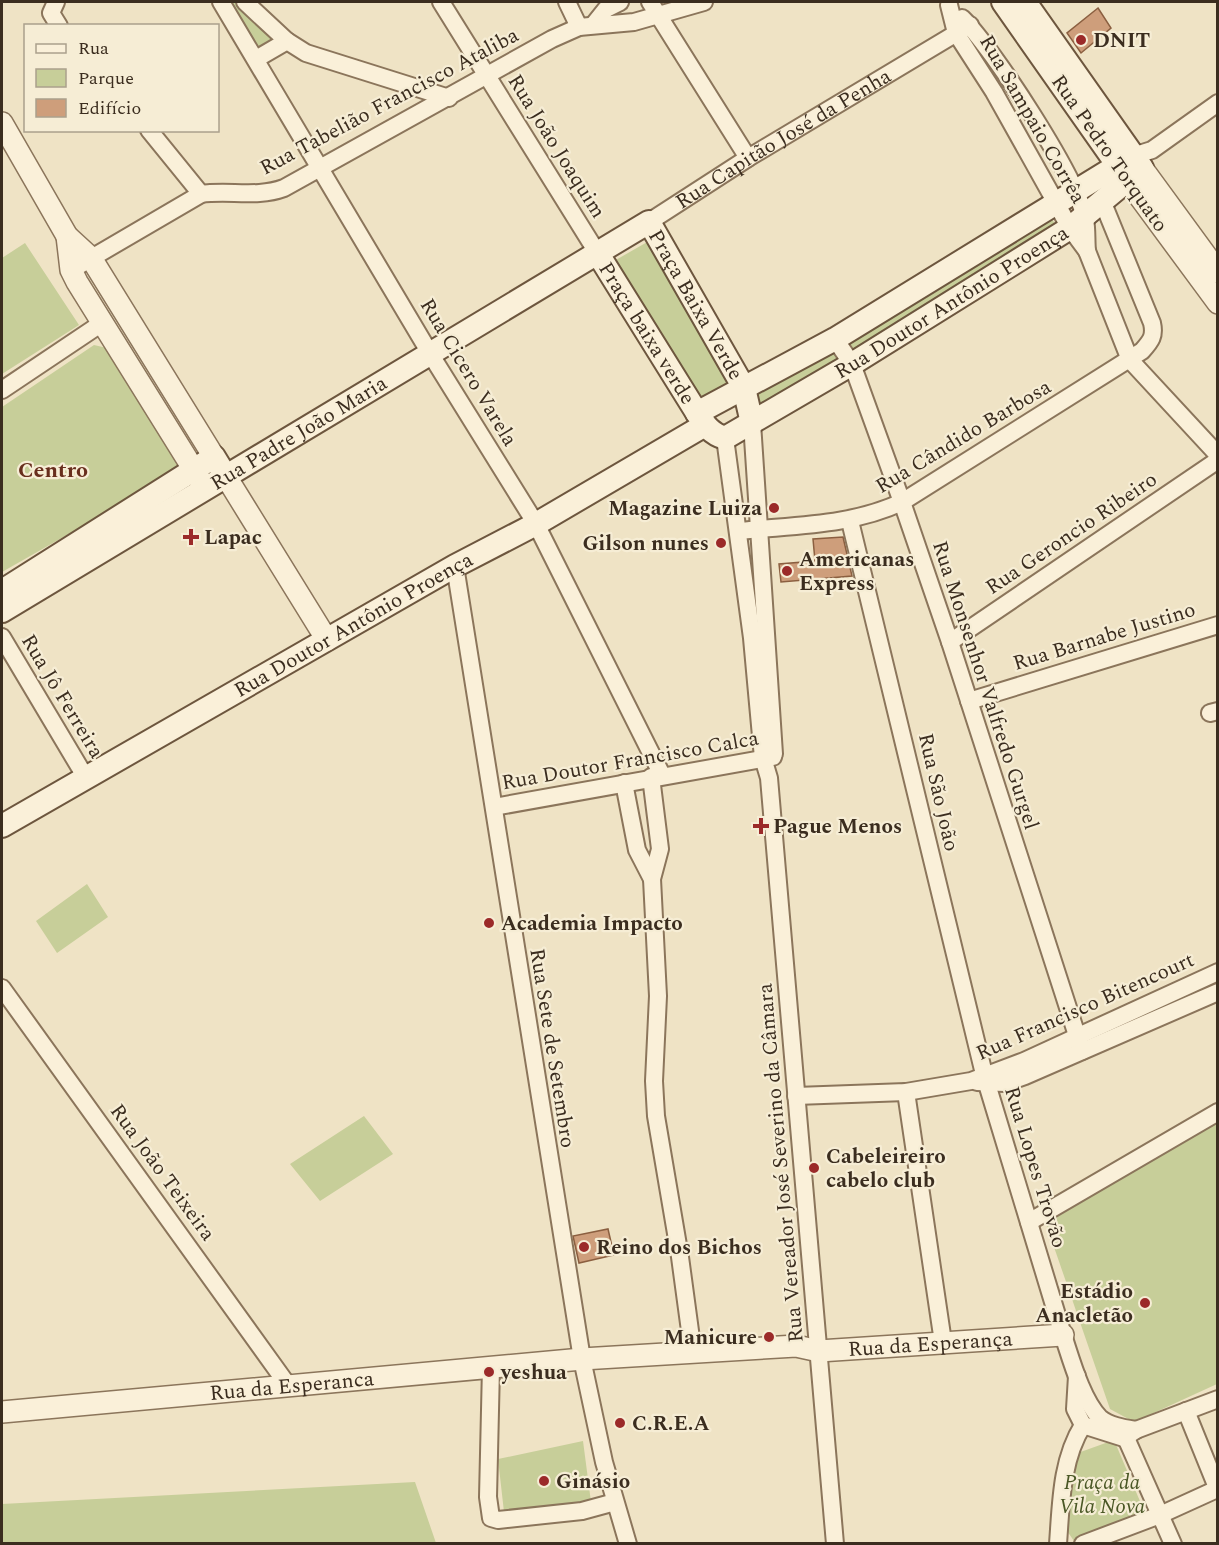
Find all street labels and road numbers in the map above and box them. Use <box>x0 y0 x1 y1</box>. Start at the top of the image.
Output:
street label: Rua Tabelião Francisco Ataliba <box>254 19 525 184</box>
street label: Rua Sampaio Corrêa <box>971 29 1094 211</box>
street label: Rua Capitão José da Penha <box>669 60 898 218</box>
street label: Rua João Joaquim <box>499 68 613 225</box>
street label: Rua Pedro Torquato <box>1043 68 1176 239</box>
street label: Rua Doutor Antônio Proença <box>829 217 1076 388</box>
street label: Praça Baixa Verde <box>639 224 751 386</box>
street label: Praça baixa verde <box>590 256 703 411</box>
street label: Rua Cicero Varela <box>411 292 525 453</box>
street label: Rua Padre João Maria <box>204 368 394 499</box>
street label: Rua Cândido Barbosa <box>869 371 1058 502</box>
street label: Rua Geroncio Ribeiro <box>979 464 1164 603</box>
street label: Rua Monsenhor Valfredo Gurgel <box>923 537 1047 834</box>
street label: Rua Doutor Antônio Proença <box>228 544 480 707</box>
street label: Rua Barnabe Justino <box>1009 594 1200 680</box>
street label: Rua Jô Ferreira <box>12 628 112 765</box>
street label: Rua Doutor Francisco Calca <box>499 722 762 799</box>
street label: Rua São João <box>909 730 967 854</box>
street label: Rua Francisco Bitencourt <box>971 944 1200 1070</box>
street label: Rua Sete de Setembro <box>520 946 584 1150</box>
street label: Rua Vereador José Severino da Câmara <box>749 981 813 1344</box>
street label: Rua Lopes Trovão <box>995 1083 1075 1252</box>
street label: Rua João Teixeira <box>101 1097 223 1248</box>
street label: Rua da Esperança <box>847 1323 1015 1366</box>
street label: Rua da Esperanca <box>208 1363 376 1410</box>

